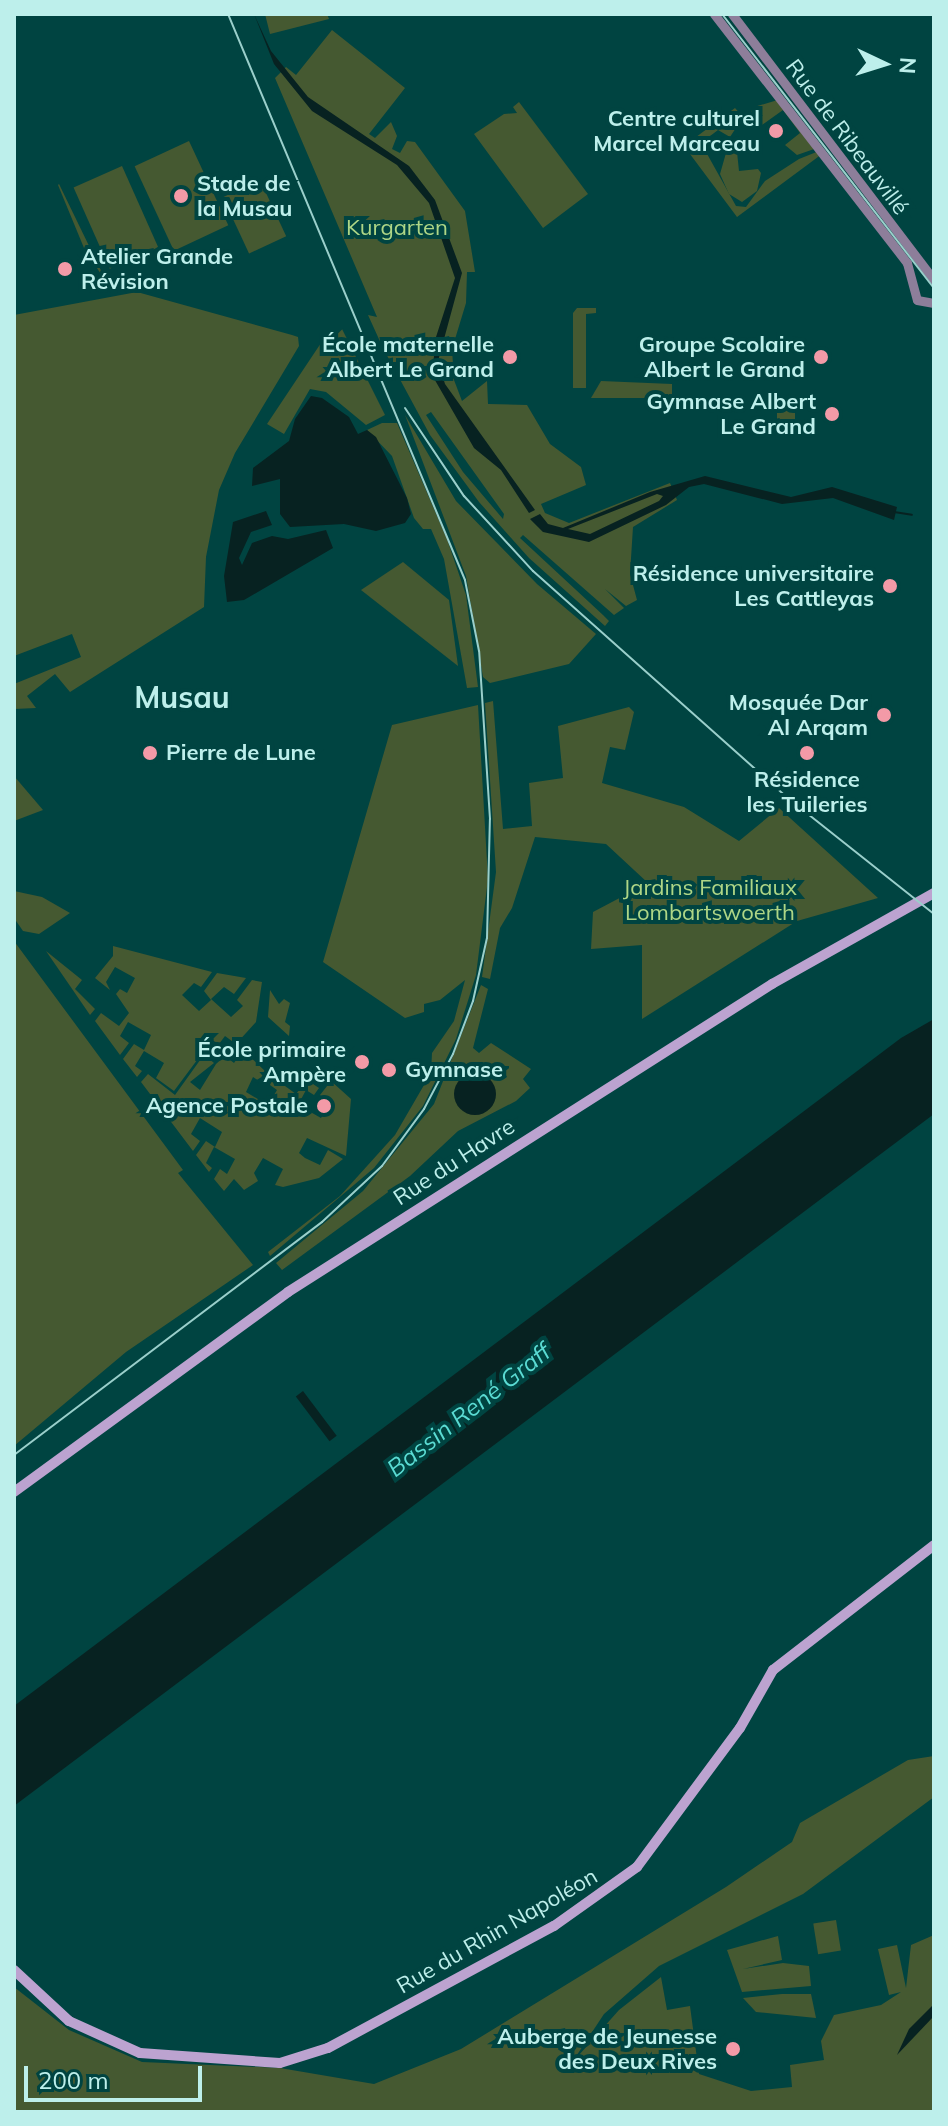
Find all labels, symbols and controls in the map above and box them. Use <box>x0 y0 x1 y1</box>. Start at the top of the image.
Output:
north arrow <box>844 24 924 104</box>
street label: Rue de Ribeauvillé <box>780 54 914 220</box>
text: N <box>893 56 922 75</box>
place label: Centre culturel Marcel Marceau <box>593 105 760 156</box>
marker: Centre culturel Marcel Marceau <box>767 122 785 140</box>
place label: Stade de la Musau <box>197 170 292 222</box>
marker: Stade de la Musau <box>172 187 190 205</box>
park label: Kurgarten <box>346 215 448 241</box>
place label: Atelier Grande Révision <box>81 243 233 294</box>
marker: Atelier Grande Révision <box>56 260 74 278</box>
place label: École maternelle Albert Le Grand <box>322 331 494 382</box>
place label: Groupe Scolaire Albert le Grand <box>639 331 805 382</box>
marker: École maternelle Albert Le Grand <box>501 348 519 366</box>
marker: Groupe Scolaire Albert le Grand <box>812 348 830 366</box>
place label: Gymnase Albert Le Grand <box>646 388 816 440</box>
marker: Gymnase Albert Le Grand <box>823 405 841 423</box>
place label: Résidence universitaire Les Cattleyas <box>633 560 874 612</box>
marker: Résidence universitaire Les Cattleyas <box>881 577 899 595</box>
district label: Musau <box>134 679 230 715</box>
place label: Mosquée Dar Al Arqam <box>729 689 868 740</box>
marker: Mosquée Dar Al Arqam <box>875 706 893 724</box>
place label: Pierre de Lune <box>166 740 316 766</box>
marker: Pierre de Lune <box>141 744 159 762</box>
marker: Résidence les Tuileries <box>798 744 816 762</box>
place label: Résidence les Tuileries <box>747 766 867 818</box>
park label: Jardins Familiaux Lombartswoerth <box>623 874 797 926</box>
place label: École primaire Ampère <box>198 1036 346 1088</box>
marker: École primaire Ampère <box>353 1053 371 1071</box>
place label: Gymnase <box>405 1057 503 1083</box>
marker: Gymnase <box>380 1061 398 1079</box>
place label: Agence Postale <box>146 1093 308 1119</box>
marker: Agence Postale <box>315 1097 333 1115</box>
street label: Rue du Havre <box>389 1113 519 1211</box>
water label: Bassin René Graff <box>381 1337 557 1483</box>
street label: Rue du Rhin Napoléon <box>392 1863 602 1999</box>
place label: Auberge de Jeunesse des Deux Rives <box>497 2023 717 2074</box>
marker: Auberge de Jeunesse des Deux Rives <box>724 2040 742 2058</box>
scale bar <box>28 2050 206 2100</box>
text: 200 m <box>38 2065 109 2095</box>

